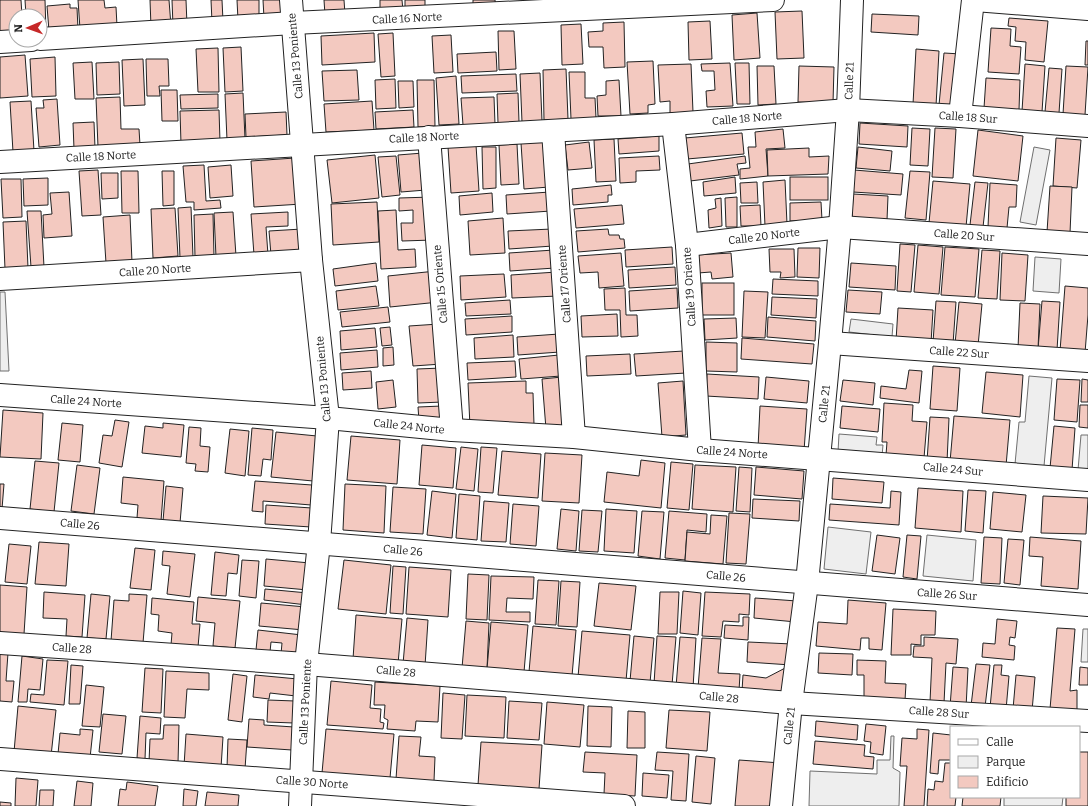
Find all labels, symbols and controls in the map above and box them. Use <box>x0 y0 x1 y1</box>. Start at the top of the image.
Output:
north arrow <box>8 8 48 48</box>
street label: Calle 16 Norte <box>372 10 442 27</box>
street label: Calle 13 Poniente <box>285 12 306 99</box>
text: N <box>12 23 25 33</box>
street label: Calle 21 <box>842 61 857 100</box>
street label: Calle 18 Norte <box>711 109 783 128</box>
street label: Calle 18 Sur <box>938 109 998 126</box>
street label: Calle 18 Norte <box>389 129 459 146</box>
street label: Calle 18 Norte <box>66 148 136 165</box>
street label: Calle 20 Norte <box>727 226 801 247</box>
street label: Calle 20 Sur <box>933 227 995 244</box>
street label: Calle 15 Oriente <box>431 244 450 324</box>
street label: Calle 17 Oriente <box>555 244 574 324</box>
street label: Calle 19 Oriente <box>680 247 699 327</box>
street label: Calle 20 Norte <box>119 261 192 280</box>
street label: Calle 13 Poniente <box>313 335 334 422</box>
street label: Calle 22 Sur <box>929 344 989 361</box>
street label: Calle 21 <box>816 384 833 424</box>
street label: Calle 24 Norte <box>50 393 122 410</box>
street label: Calle 24 Norte <box>373 416 445 437</box>
street label: Calle 24 Norte <box>696 444 768 461</box>
street label: Calle 24 Sur <box>922 460 984 479</box>
street label: Calle 26 <box>60 516 100 533</box>
street label: Calle 26 <box>383 542 423 559</box>
street label: Calle 26 <box>706 568 746 585</box>
street label: Calle 26 Sur <box>916 586 978 603</box>
street label: Calle 28 <box>52 641 92 656</box>
street label: Calle 13 Poniente <box>297 659 314 745</box>
street label: Calle 28 <box>375 663 416 680</box>
street label: Calle 28 <box>698 689 739 706</box>
street label: Calle 28 Sur <box>908 704 970 721</box>
street label: Calle 21 <box>781 706 798 746</box>
legend <box>950 726 1080 798</box>
text: Calle <box>986 735 1014 749</box>
text: Parque <box>986 755 1025 769</box>
street label: Calle 30 Norte <box>275 773 349 792</box>
text: Edificio <box>986 775 1028 789</box>

